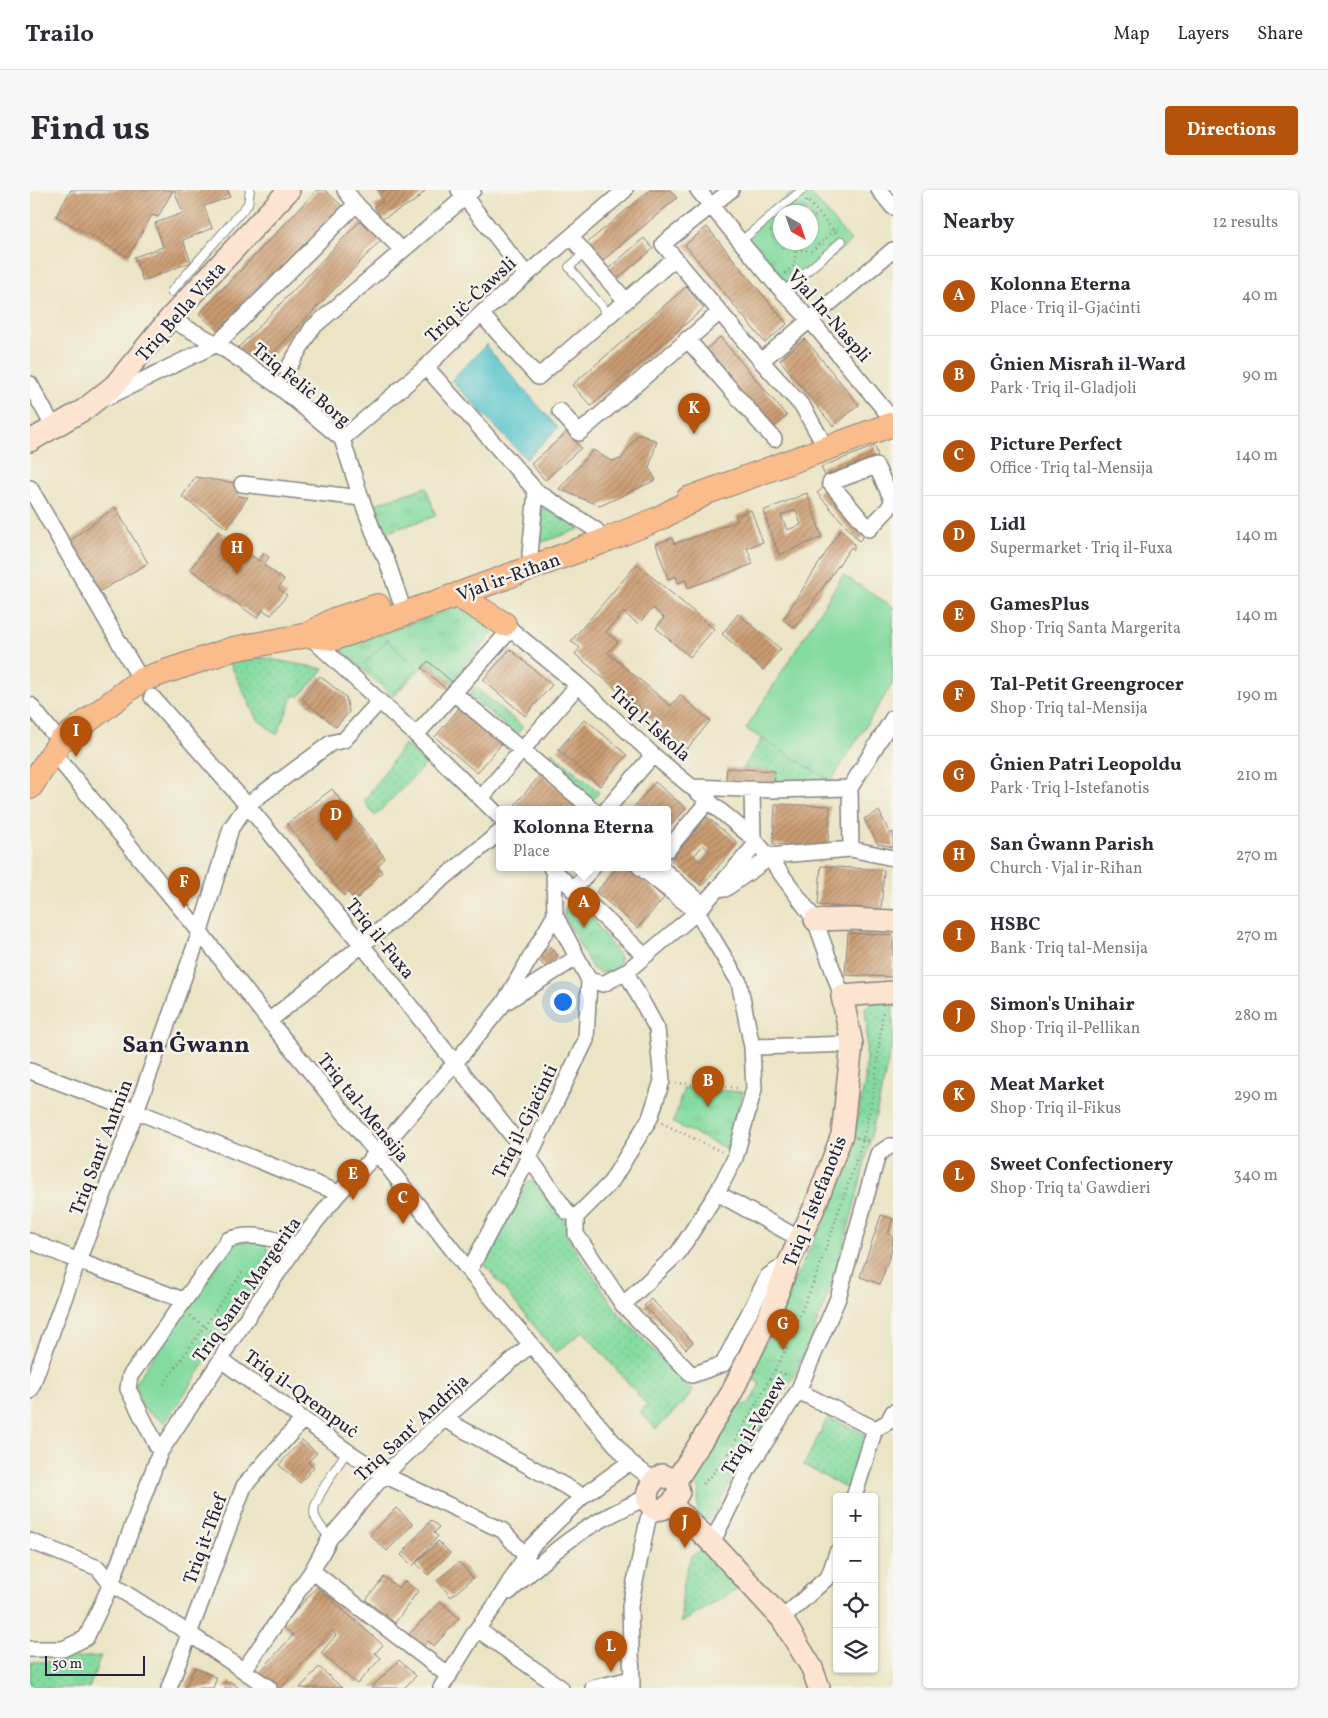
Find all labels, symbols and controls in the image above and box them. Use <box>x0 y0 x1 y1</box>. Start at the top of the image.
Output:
text: Trailo <box>25 18 94 52</box>
text: Map <box>1113 22 1149 47</box>
text: Layers <box>1177 22 1229 47</box>
text: Share <box>1257 22 1303 47</box>
text: Find us <box>30 106 150 154</box>
button: Directions <box>1165 106 1298 155</box>
north arrow <box>773 205 818 250</box>
text: Nearby <box>943 208 1014 237</box>
text: 12 results <box>1213 212 1278 234</box>
street label: Triq iċ-Ċawsli <box>420 251 523 350</box>
street label: Triq Bella Vista <box>131 257 232 368</box>
street label: Vjal In-Naspli <box>781 264 876 369</box>
text: Kolonna Eterna <box>990 272 1131 298</box>
text: A <box>953 285 965 307</box>
text: 40 m <box>1242 285 1278 307</box>
text: Place · Triq il-Gjaċinti <box>990 298 1141 320</box>
street label: Triq Feliċ Borg <box>246 338 356 433</box>
text: Ġnien Misraħ il-Ward <box>990 352 1186 378</box>
text: B <box>954 365 964 387</box>
text: 90 m <box>1242 365 1278 387</box>
text: Park · Triq il-Gladjoli <box>990 378 1137 400</box>
pin: K <box>678 393 710 434</box>
text: Picture Perfect <box>990 432 1122 458</box>
text: C <box>954 445 964 467</box>
text: 140 m <box>1236 445 1278 467</box>
text: Office · Triq tal-Mensija <box>990 458 1153 480</box>
text: Lidl <box>990 512 1026 538</box>
text: D <box>953 525 965 547</box>
text: 140 m <box>1236 525 1278 547</box>
pin: H <box>221 533 253 574</box>
text: Supermarket · Triq il-Fuxa <box>990 538 1173 560</box>
street label: Vjal ir-Riħan <box>453 547 564 609</box>
text: GamesPlus <box>990 592 1089 618</box>
text: E <box>954 605 964 627</box>
text: 140 m <box>1236 605 1278 627</box>
text: Shop · Triq Santa Margerita <box>990 618 1181 640</box>
text: Tal-Petit Greengrocer <box>990 672 1184 698</box>
street label: Triq l-Iskola <box>603 681 696 768</box>
text: F <box>954 685 964 707</box>
text: 190 m <box>1236 685 1278 707</box>
text: Shop · Triq tal-Mensija <box>990 698 1148 720</box>
pin: I <box>60 716 92 757</box>
text: Ġnien Patri Leopoldu <box>990 752 1182 778</box>
text: G <box>953 765 965 787</box>
text: 210 m <box>1236 765 1278 787</box>
text: Park · Triq l-Istefanotis <box>990 778 1149 800</box>
pin: D <box>320 800 352 841</box>
popup <box>496 806 671 871</box>
text: Kolonna Eterna <box>513 815 654 841</box>
text: San Ġwann Parish <box>990 832 1154 858</box>
text: Place <box>513 841 550 863</box>
text: H <box>953 845 965 867</box>
text: 270 m <box>1236 845 1278 867</box>
text: Church · Vjal ir-Riħan <box>990 858 1142 880</box>
pin: F <box>168 867 200 908</box>
pin: A <box>568 887 600 928</box>
street label: Triq il-Fuxa <box>339 893 420 985</box>
text: HSBC <box>990 912 1040 938</box>
text: I <box>956 925 962 947</box>
text: 270 m <box>1236 925 1278 947</box>
text: Bank · Triq tal-Mensija <box>990 938 1148 960</box>
your location <box>550 989 576 1015</box>
text: Simon's Unihair <box>990 992 1134 1018</box>
text: J <box>956 1005 962 1027</box>
text: 280 m <box>1234 1005 1278 1027</box>
text: Shop · Triq il-Pellikan <box>990 1018 1140 1040</box>
district label: San Ġwann <box>122 1029 250 1063</box>
street label: Triq tal-Mensija <box>310 1048 415 1168</box>
street label: Triq il-Gjaċinti <box>487 1060 565 1184</box>
pin: B <box>692 1066 724 1107</box>
text: Meat Market <box>990 1072 1105 1098</box>
street label: Triq Sant' Antnin <box>64 1076 140 1219</box>
text: K <box>953 1085 965 1107</box>
text: 290 m <box>1234 1085 1278 1107</box>
text: Shop · Triq il-Fikus <box>990 1098 1121 1120</box>
street label: Triq l-Istefanotis <box>778 1132 854 1271</box>
text: Sweet Confectionery <box>990 1152 1173 1178</box>
pin: E <box>337 1159 369 1200</box>
text: L <box>954 1165 964 1187</box>
text: 340 m <box>1234 1165 1278 1187</box>
text: Shop · Triq ta' Gawdieri <box>990 1178 1150 1200</box>
pin: C <box>387 1183 419 1224</box>
street label: Triq Santa Margerita <box>187 1212 308 1368</box>
pin: G <box>767 1309 799 1350</box>
street label: Triq il-Qrempuċ <box>238 1344 363 1445</box>
street label: Triq Sant' Andrija <box>350 1369 475 1488</box>
street label: Triq il-Venew <box>716 1371 794 1480</box>
street label: Triq it-Tfief <box>178 1490 235 1588</box>
map controls <box>833 1493 878 1673</box>
button: + <box>833 1493 878 1538</box>
pin: J <box>669 1507 701 1548</box>
button: − <box>833 1538 878 1583</box>
button: locate <box>833 1583 878 1628</box>
button: layers <box>833 1628 878 1673</box>
pin: L <box>595 1631 627 1672</box>
scale bar <box>45 1653 145 1676</box>
text: 50 m <box>52 1655 82 1674</box>

